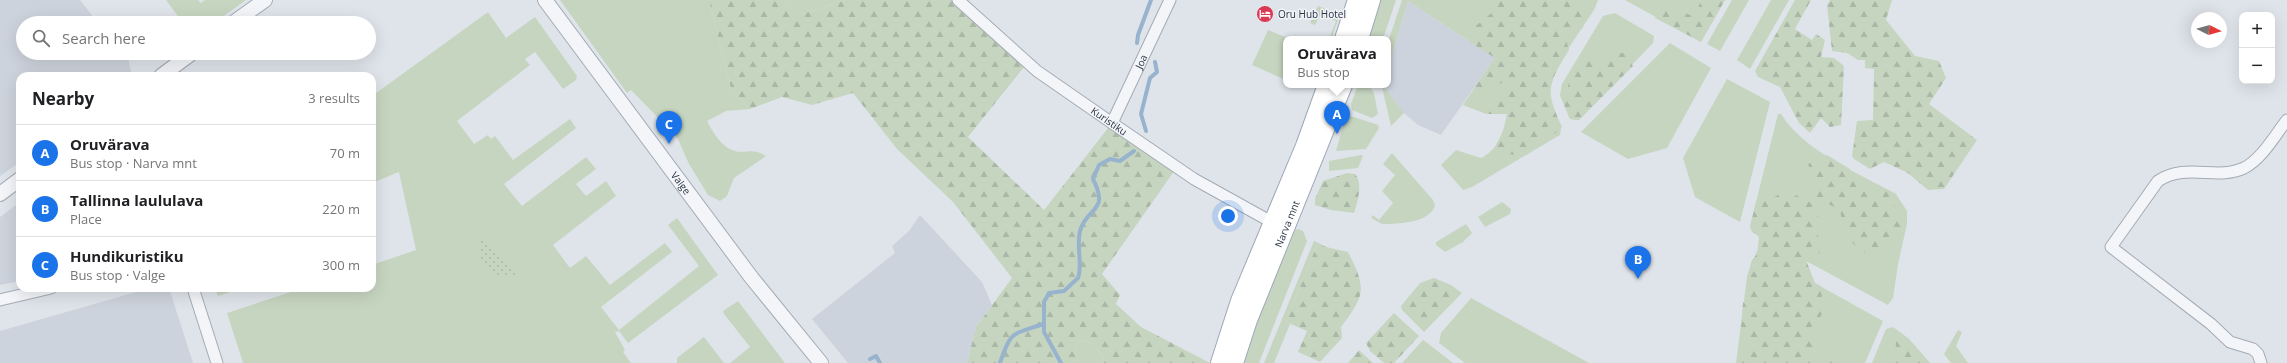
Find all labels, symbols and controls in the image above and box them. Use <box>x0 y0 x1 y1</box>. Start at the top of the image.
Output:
hotel icon: Oru Hub Hotel <box>1255 4 1275 24</box>
place label: Oru Hub Hotel <box>1278 7 1346 21</box>
north arrow <box>2191 12 2227 48</box>
map controls <box>2239 12 2275 84</box>
button: + <box>2239 12 2275 48</box>
search box <box>16 16 376 60</box>
icon: search <box>30 27 52 49</box>
text: Search here <box>62 28 146 48</box>
popup <box>1283 36 1391 88</box>
text: Oruvärava <box>1297 43 1377 63</box>
button: − <box>2239 48 2275 84</box>
street label: Joa <box>1131 52 1150 72</box>
text: Bus stop <box>1297 63 1350 81</box>
text: Nearby <box>32 87 94 110</box>
text: 3 results <box>308 89 360 107</box>
pin: A <box>1324 101 1350 134</box>
street label: Kuristiku <box>1088 104 1130 138</box>
pin: C <box>656 111 682 144</box>
text: Oruvärava <box>70 134 150 154</box>
text: A <box>41 144 49 162</box>
text: 70 m <box>330 144 360 162</box>
text: Bus stop · Narva mnt <box>70 154 197 172</box>
street label: Valge <box>668 169 694 198</box>
text: Tallinna laululava <box>70 190 203 210</box>
street label: Narva mnt <box>1271 198 1303 249</box>
text: B <box>41 200 49 218</box>
text: 220 m <box>322 200 360 218</box>
your location <box>1218 206 1238 226</box>
text: Place <box>70 210 102 228</box>
text: Hundikuristiku <box>70 246 184 266</box>
pin: B <box>1625 246 1651 279</box>
text: C <box>41 256 49 274</box>
text: 300 m <box>322 256 360 274</box>
text: Bus stop · Valge <box>70 266 165 284</box>

